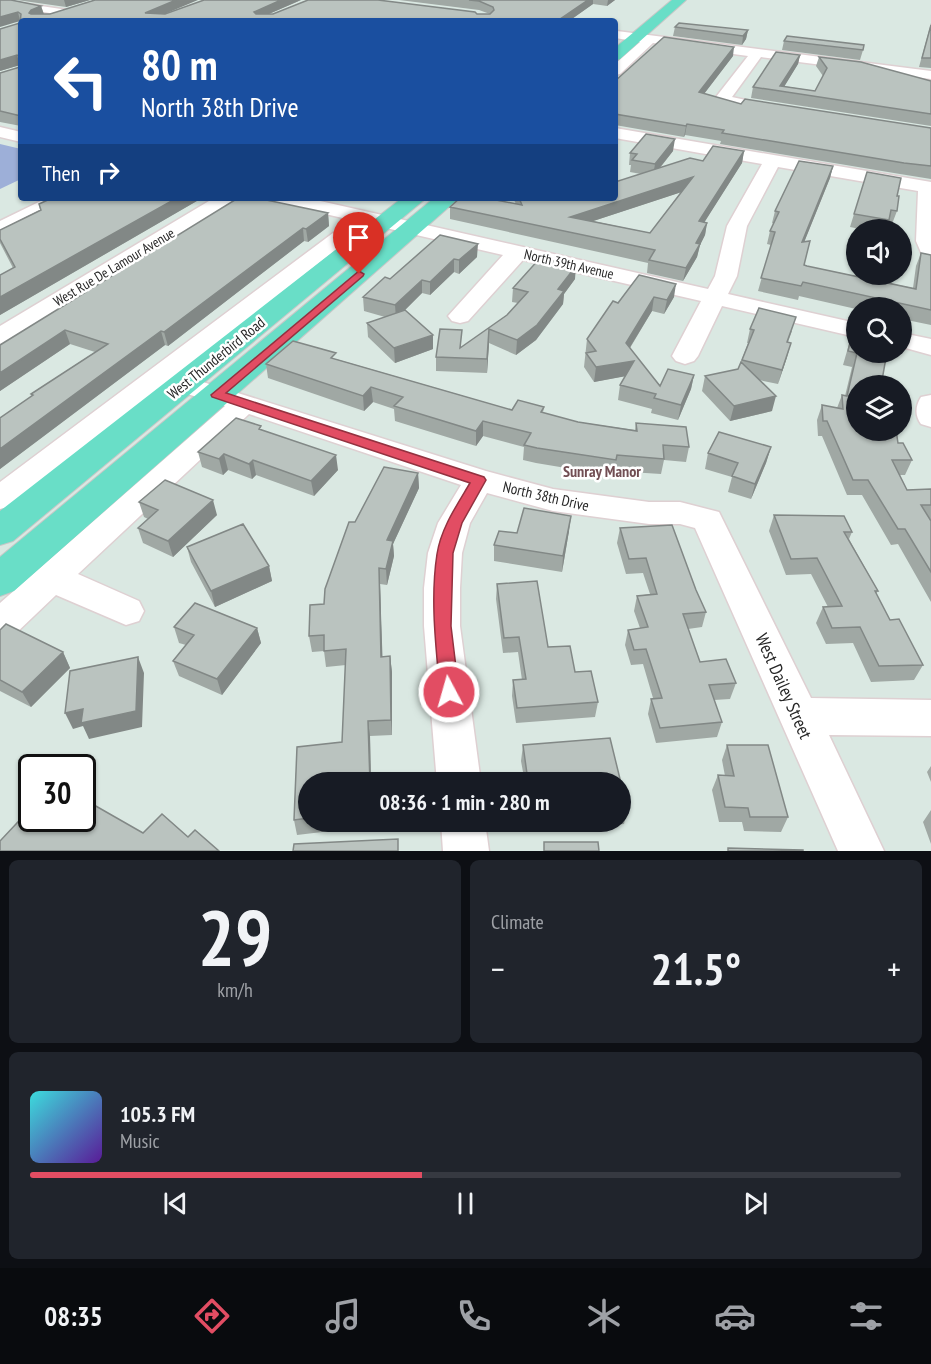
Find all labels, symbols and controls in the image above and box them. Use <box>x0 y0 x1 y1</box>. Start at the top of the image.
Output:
text: 80 m <box>141 37 218 92</box>
icon: left <box>42 42 120 120</box>
text: North 38th Drive <box>141 90 299 124</box>
icon: right <box>92 156 125 189</box>
text: Then <box>42 159 80 187</box>
pin <box>333 212 384 274</box>
map controls <box>846 219 912 441</box>
button: sound <box>846 219 912 285</box>
icon: arrive <box>342 221 375 254</box>
street label: West Rue De Lamour Avenue <box>50 224 178 310</box>
street label: North 39th Avenue <box>522 245 616 283</box>
button: search <box>846 297 912 363</box>
street label: West Thunderbird Road <box>163 313 269 403</box>
button: layers <box>846 375 912 441</box>
district label: Sunray Manor <box>563 461 641 481</box>
street label: North 38th Drive <box>501 477 591 515</box>
street label: West Dailey Street <box>751 630 817 742</box>
position arrow <box>417 660 481 724</box>
speed limit sign: 30 <box>18 754 96 832</box>
text: 08:36 · 1 min · 280 m <box>379 788 550 816</box>
text: 29 <box>198 887 272 988</box>
text: Climate <box>491 909 544 935</box>
text: 21.5° <box>651 939 741 997</box>
text: − <box>491 947 505 990</box>
text: + <box>887 947 901 990</box>
text: km/h <box>217 977 253 1003</box>
text: 105.3 FM <box>120 1100 195 1128</box>
text: Music <box>120 1128 160 1154</box>
icon: previous <box>159 1187 192 1220</box>
icon: pause <box>449 1187 482 1220</box>
icon: next <box>739 1187 772 1220</box>
icon: directions <box>191 1295 233 1337</box>
icon: music <box>322 1295 364 1337</box>
icon: phone <box>453 1295 495 1337</box>
icon: climate <box>583 1295 625 1337</box>
icon: car <box>714 1295 756 1337</box>
icon: filters <box>845 1295 887 1337</box>
text: 08:35 <box>44 1299 103 1333</box>

